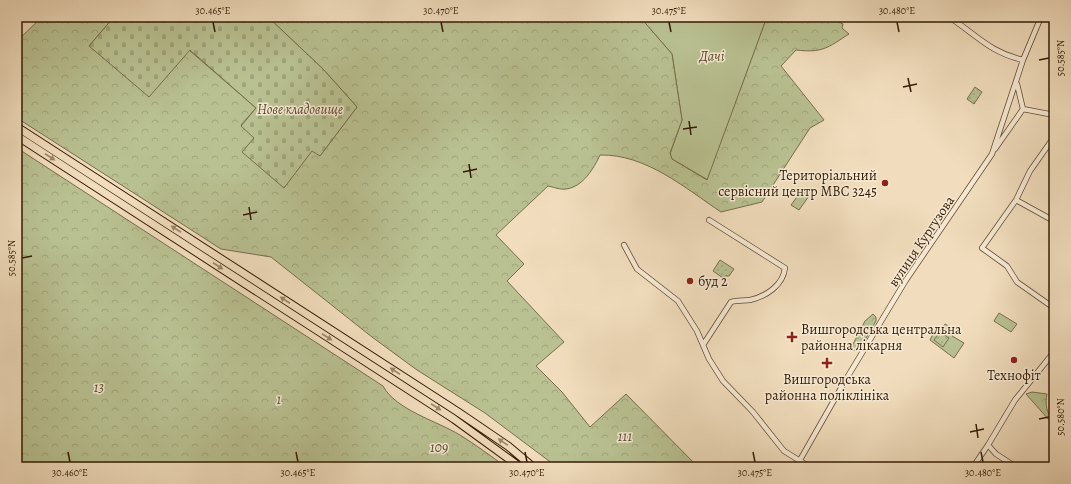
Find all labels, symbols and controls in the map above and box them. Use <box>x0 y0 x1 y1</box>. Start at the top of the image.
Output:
text: 30.465°E <box>196 4 231 17</box>
text: 30.470°E <box>423 4 459 17</box>
text: 30.475°E <box>652 4 686 17</box>
text: 30.480°E <box>879 4 915 17</box>
text: 50.585°N <box>1054 40 1067 76</box>
park label: Дачі <box>698 47 725 66</box>
park label: Нове кладовище <box>257 100 343 119</box>
one-way arrow <box>44 154 56 161</box>
place label: Територіальний сервісний центр МВС 3245 <box>718 166 877 201</box>
marker: Територіальний сервісний центр МВС 3245 <box>880 178 890 188</box>
street label: вулиця Кургузова <box>884 192 959 291</box>
one-way arrow <box>170 226 182 233</box>
text: 50.585°N <box>5 240 18 276</box>
one-way arrow <box>213 262 223 270</box>
place label: буд 2 <box>698 272 728 291</box>
marker: буд 2 <box>685 276 695 286</box>
one-way arrow <box>280 296 291 304</box>
place label: Вишгородська центральна районна лікарня <box>801 320 962 355</box>
marker: Вишгородська центральна районна лікарня <box>786 331 798 343</box>
one-way arrow <box>322 333 332 341</box>
marker: Технофіт <box>1009 355 1019 365</box>
marker: Вишгородська районна поліклініка <box>821 357 833 369</box>
place label: Технофіт <box>987 366 1041 385</box>
one-way arrow <box>389 367 400 375</box>
place label: Вишгородська районна поліклініка <box>765 370 890 405</box>
park label: 13 <box>94 378 104 397</box>
park label: 1 <box>277 390 281 409</box>
text: 50.580°N <box>1054 398 1067 436</box>
one-way arrow <box>430 404 442 411</box>
park label: 111 <box>618 427 632 446</box>
park label: 109 <box>430 438 448 457</box>
one-way arrow <box>497 439 509 446</box>
text: 30.460°E <box>52 466 88 479</box>
text: 30.465°E <box>281 466 316 479</box>
text: 30.470°E <box>509 466 545 479</box>
text: 30.475°E <box>738 466 772 479</box>
text: 30.480°E <box>965 466 1001 479</box>

